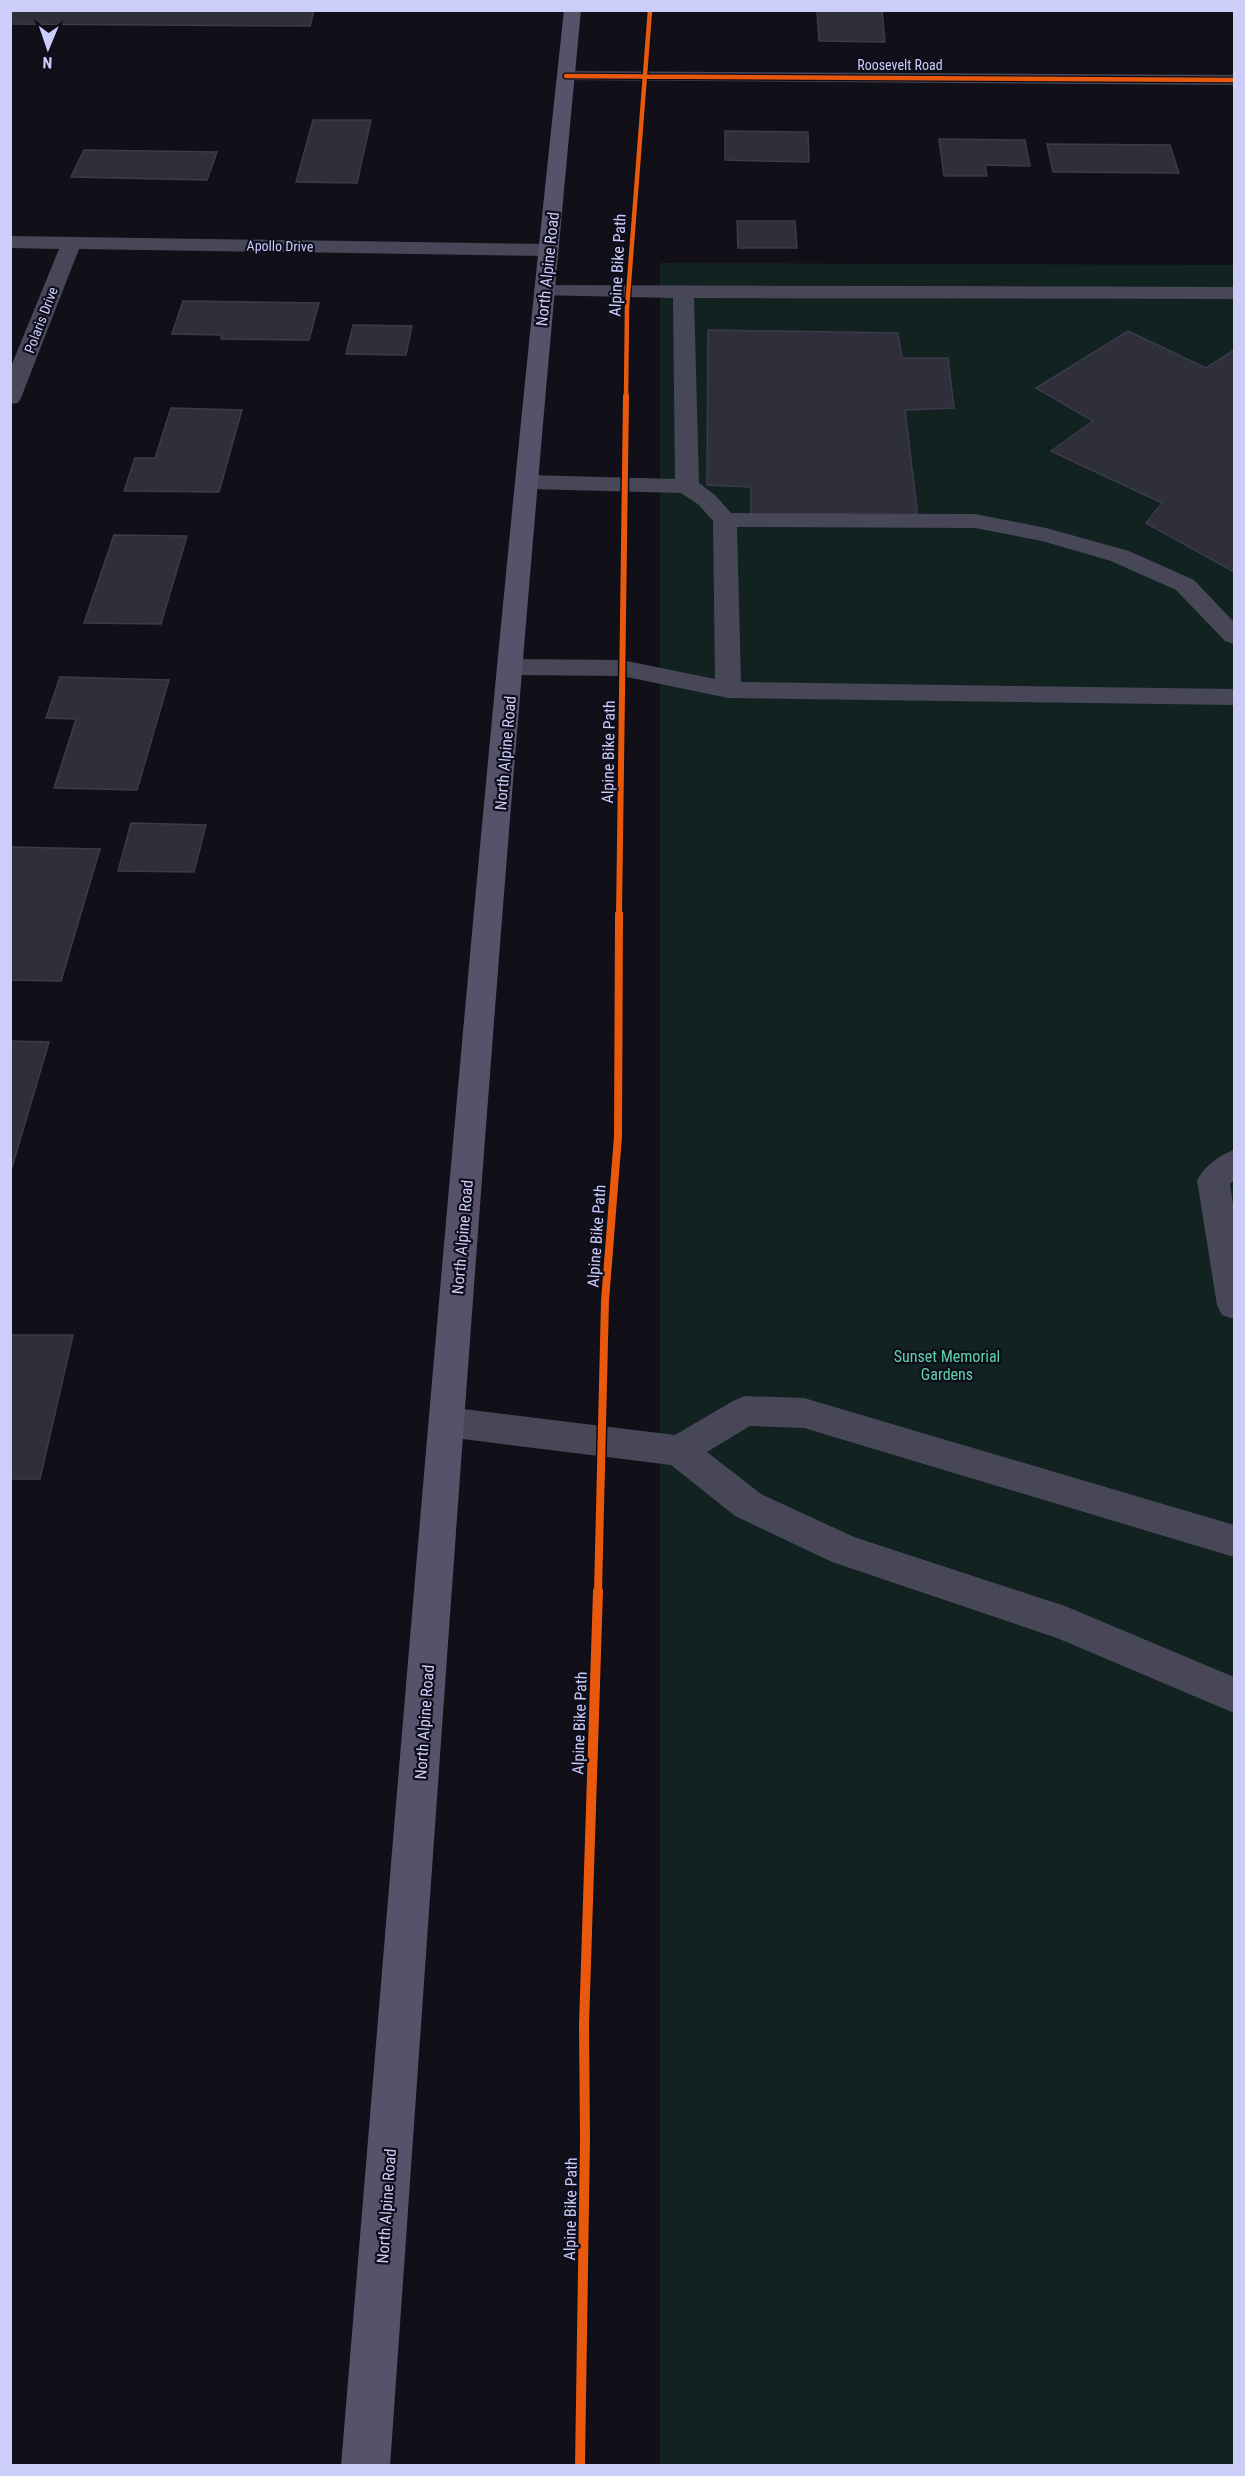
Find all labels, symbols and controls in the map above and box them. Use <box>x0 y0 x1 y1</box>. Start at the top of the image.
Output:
north arrow <box>18 18 78 78</box>
text: N <box>42 53 53 72</box>
street label: Roosevelt Road <box>857 57 943 73</box>
street label: North Alpine Road <box>532 211 563 327</box>
street label: Alpine Bike Path <box>605 213 630 317</box>
street label: Apollo Drive <box>247 237 314 255</box>
street label: Polaris Drive <box>21 284 61 355</box>
street label: North Alpine Road <box>491 695 520 811</box>
street label: Alpine Bike Path <box>598 700 619 804</box>
street label: North Alpine Road <box>448 1179 477 1295</box>
street label: Alpine Bike Path <box>583 1184 610 1288</box>
park label: Sunset Memorial Gardens <box>894 1347 1000 1384</box>
street label: North Alpine Road <box>411 1664 438 1780</box>
street label: Alpine Bike Path <box>568 1671 591 1775</box>
street label: North Alpine Road <box>373 2148 400 2264</box>
street label: Alpine Bike Path <box>560 2157 581 2261</box>

